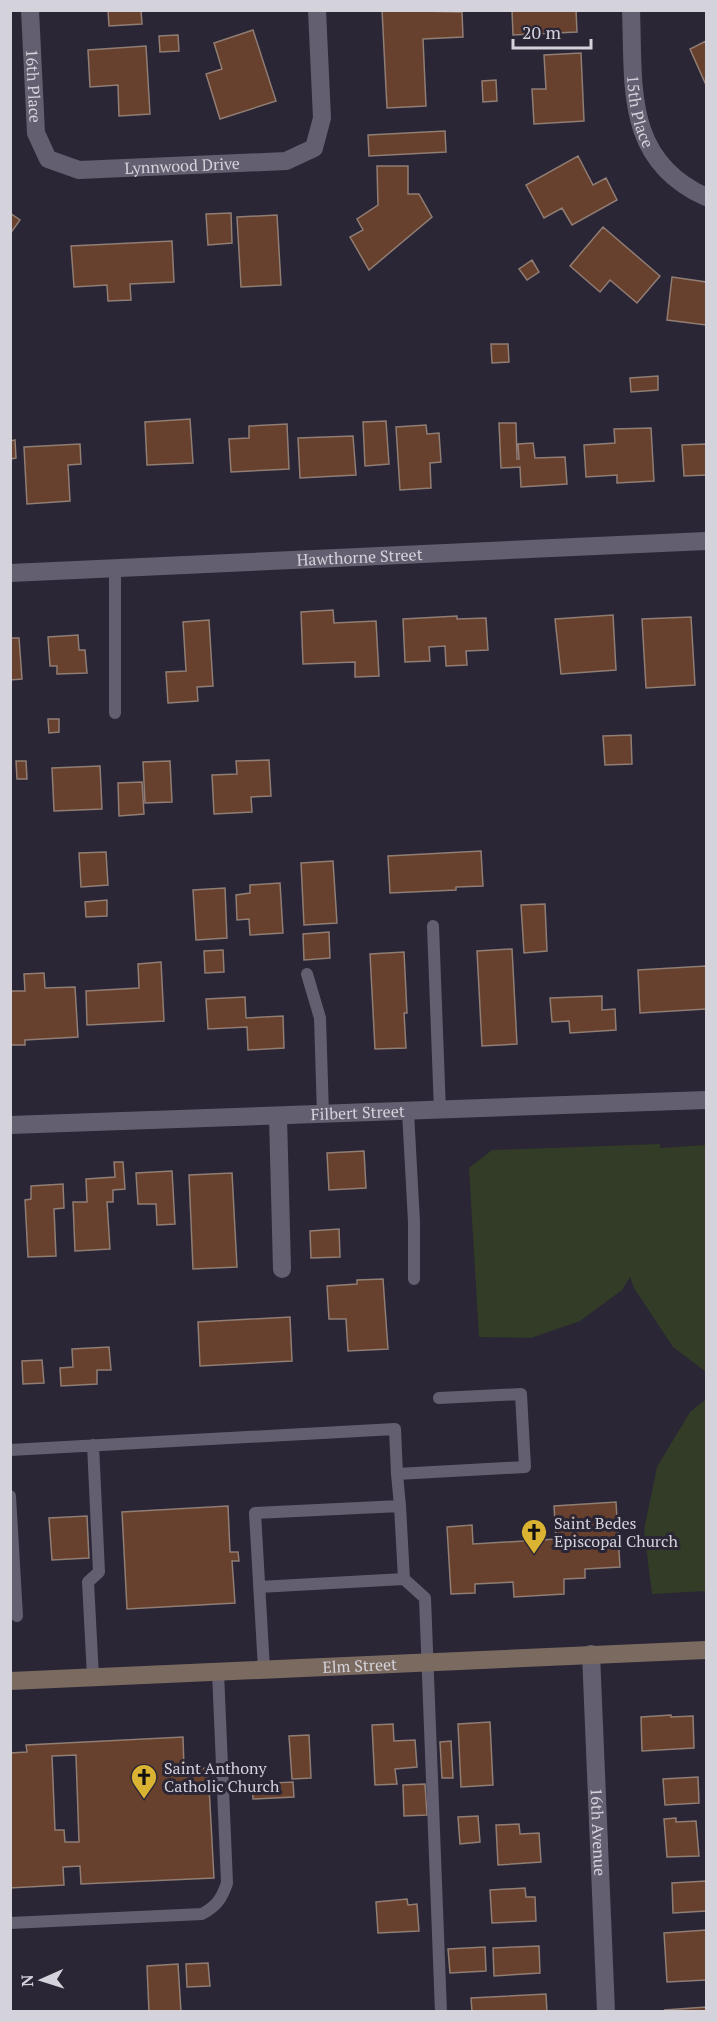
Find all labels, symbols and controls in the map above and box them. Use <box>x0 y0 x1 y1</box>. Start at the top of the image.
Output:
scale bar <box>513 12 591 50</box>
text: 20 m <box>522 20 562 44</box>
street label: 16th Place <box>21 48 46 123</box>
street label: 15th Place <box>622 74 659 151</box>
street label: Lynnwood Drive <box>124 152 240 179</box>
street label: Hawthorne Street <box>296 543 423 571</box>
street label: Filbert Street <box>310 1100 405 1125</box>
place label: Saint Bedes Episcopal Church <box>554 1512 678 1552</box>
church icon: Saint Bedes Episcopal Church <box>519 1517 549 1555</box>
street label: Elm Street <box>322 1653 397 1678</box>
place label: Saint Anthony Catholic Church <box>164 1757 280 1797</box>
church icon: Saint Anthony Catholic Church <box>129 1762 159 1800</box>
street label: 16th Avenue <box>586 1787 611 1876</box>
north arrow <box>12 1950 72 2010</box>
text: N <box>16 1974 38 1987</box>

